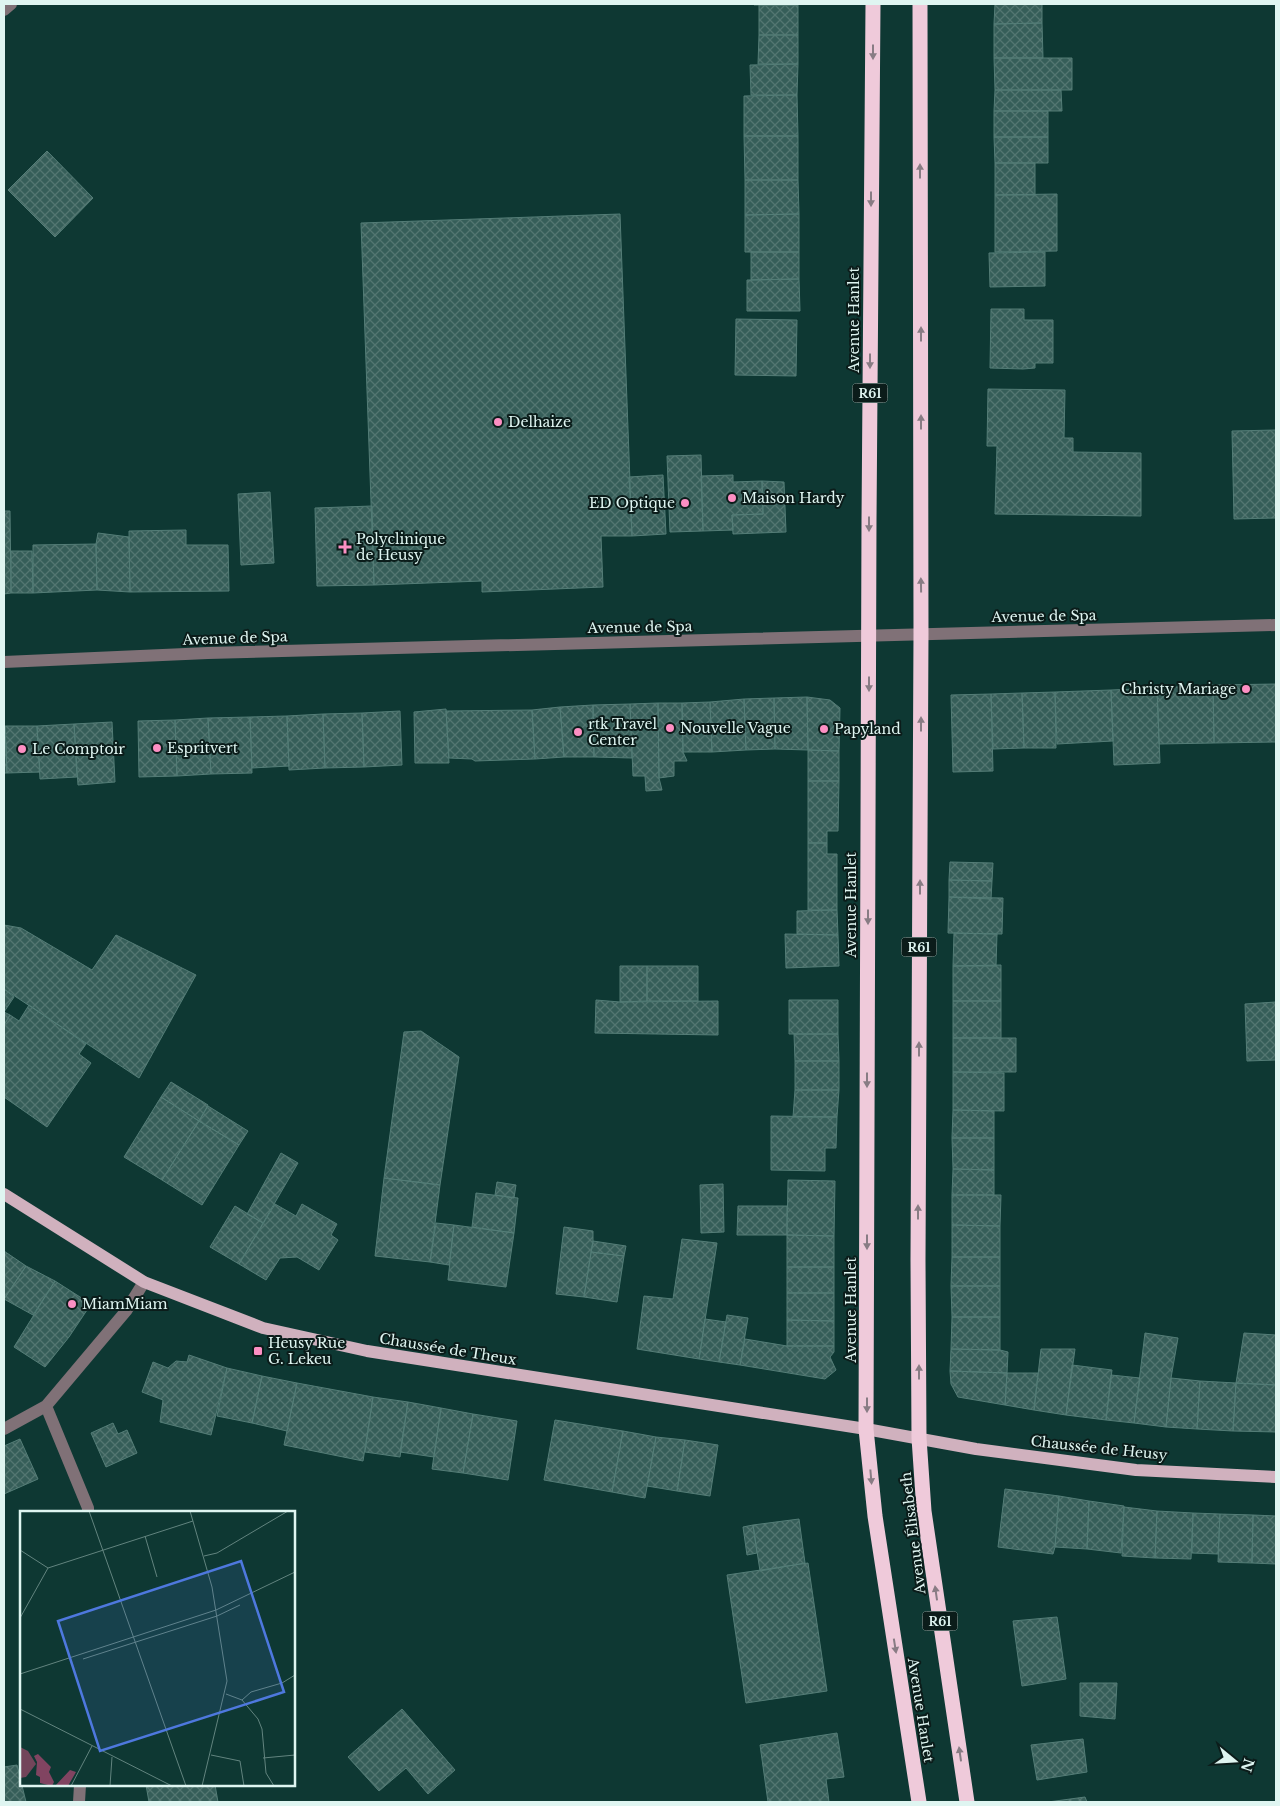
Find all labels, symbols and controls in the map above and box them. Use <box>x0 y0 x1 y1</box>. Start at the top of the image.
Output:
one-way arrow <box>868 45 876 61</box>
one-way arrow <box>916 163 924 179</box>
one-way arrow <box>867 191 875 207</box>
street label: Avenue Hanlet <box>845 267 863 374</box>
one-way arrow <box>917 326 925 342</box>
one-way arrow <box>866 354 874 370</box>
road number: R61 <box>852 383 888 402</box>
place label: Delhaize <box>508 413 571 431</box>
one-way arrow <box>917 414 925 430</box>
marker: Delhaize <box>492 416 504 428</box>
place label: Maison Hardy <box>742 489 845 507</box>
marker: Maison Hardy <box>726 492 738 504</box>
place label: ED Optique <box>589 494 675 512</box>
marker: ED Optique <box>679 497 691 509</box>
one-way arrow <box>865 516 873 532</box>
place label: Polyclinique de Heusy <box>356 530 445 564</box>
marker: Polyclinique de Heusy <box>338 540 352 554</box>
one-way arrow <box>916 576 924 592</box>
street label: Avenue de Spa <box>990 606 1097 626</box>
street label: Avenue de Spa <box>586 617 693 637</box>
street label: Avenue de Spa <box>181 627 288 649</box>
one-way arrow <box>865 676 873 692</box>
place label: Christy Mariage <box>1121 680 1236 698</box>
marker: Christy Mariage <box>1240 683 1252 695</box>
place label: rtk Travel Center <box>588 715 658 749</box>
one-way arrow <box>917 716 925 732</box>
place label: Nouvelle Vague <box>680 719 791 737</box>
place label: Papyland <box>834 720 901 738</box>
marker: Nouvelle Vague <box>664 722 676 734</box>
marker: Papyland <box>818 723 830 735</box>
marker: rtk Travel Center <box>572 726 584 738</box>
place label: Espritvert <box>167 739 239 757</box>
place label: Le Comptoir <box>32 740 125 758</box>
marker: Espritvert <box>151 742 163 754</box>
marker: Le Comptoir <box>16 743 28 755</box>
street label: Avenue Hanlet <box>842 852 860 959</box>
one-way arrow <box>916 878 924 894</box>
one-way arrow <box>864 909 872 925</box>
road number: R61 <box>902 938 936 956</box>
one-way arrow <box>915 1041 923 1057</box>
one-way arrow <box>863 1072 871 1088</box>
one-way arrow <box>914 1203 922 1219</box>
one-way arrow <box>863 1234 871 1250</box>
street label: Avenue Hanlet <box>842 1257 860 1364</box>
place label: MiamMiam <box>82 1295 168 1313</box>
marker: MiamMiam <box>66 1298 78 1310</box>
street label: Chaussée de Theux <box>378 1329 518 1369</box>
place label: Heusy Rue G. Lekeu <box>268 1334 345 1368</box>
marker: Heusy Rue G. Lekeu <box>252 1345 264 1357</box>
one-way arrow <box>915 1364 923 1380</box>
one-way arrow <box>863 1397 871 1413</box>
street label: Chaussée de Heusy <box>1030 1432 1168 1464</box>
one-way arrow <box>867 1470 875 1486</box>
street label: Avenue Élisabeth <box>897 1470 930 1596</box>
inset map <box>20 1511 295 1786</box>
one-way arrow <box>932 1585 940 1601</box>
road number: R61 <box>922 1612 958 1630</box>
one-way arrow <box>891 1638 899 1654</box>
street label: Avenue Hanlet <box>904 1655 938 1764</box>
north arrow <box>1210 1736 1260 1786</box>
one-way arrow <box>956 1746 964 1762</box>
text: N <box>1237 1756 1258 1774</box>

